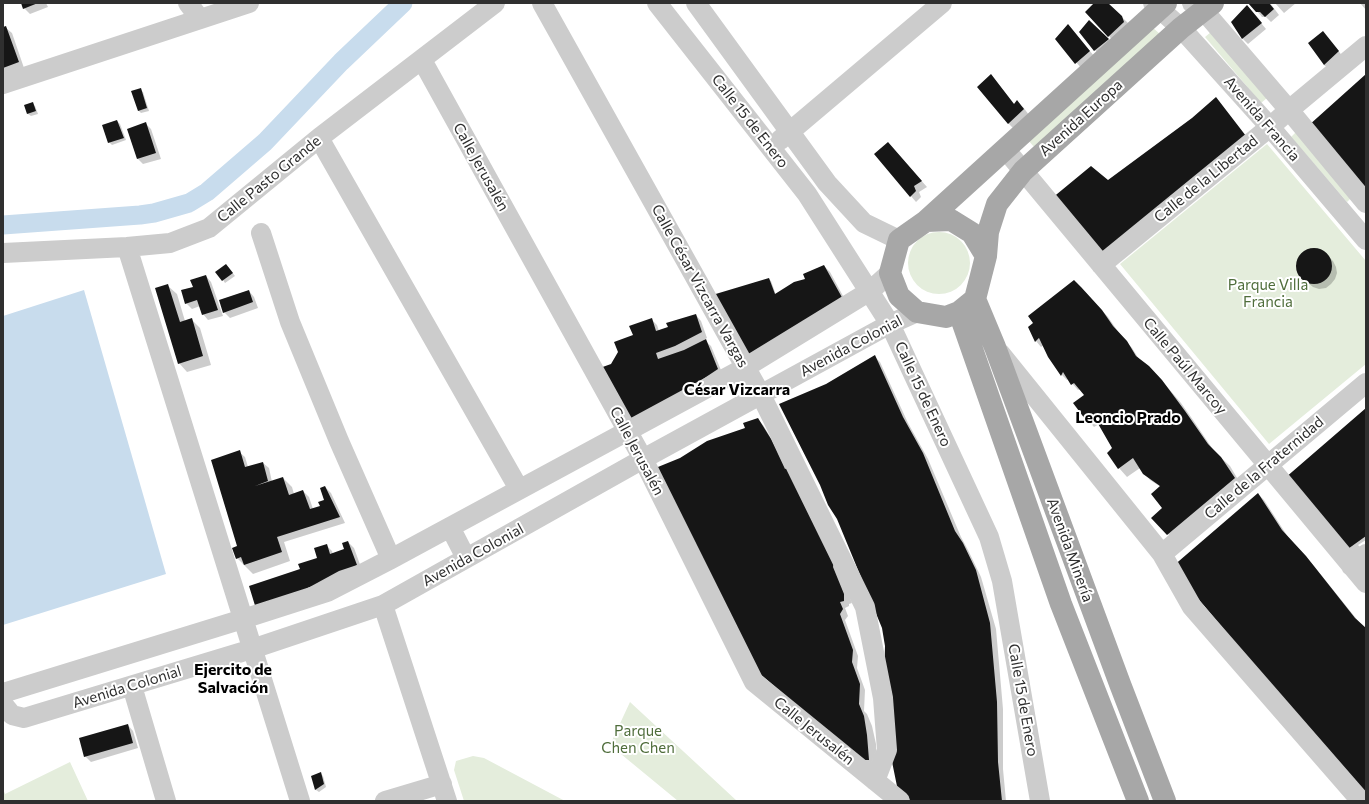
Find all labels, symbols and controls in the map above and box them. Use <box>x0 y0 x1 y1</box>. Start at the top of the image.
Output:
street label: Calle 15 de Enero <box>708 71 792 171</box>
street label: Avenida Francia <box>1220 73 1304 165</box>
street label: Avenida Europa <box>1036 76 1126 160</box>
street label: Calle Jerusalén <box>449 120 513 214</box>
street label: Calle Pasto Grande <box>213 132 325 226</box>
street label: Calle de la Libertad <box>1150 132 1262 226</box>
street label: Calle César Vizcarra Vargas <box>648 201 752 371</box>
park label: Parque Villa Francia <box>1228 276 1308 311</box>
street label: Avenida Colonial <box>797 312 905 380</box>
street label: Calle Paúl Marcoy <box>1139 314 1231 418</box>
street label: Calle 15 de Enero <box>891 339 955 449</box>
district label: César Vizcarra <box>684 380 790 400</box>
street label: Calle Jerusalén <box>606 403 668 499</box>
district label: Leoncio Prado <box>1075 408 1181 428</box>
street label: Calle de la Fraternidad <box>1201 413 1327 523</box>
street label: Avenida Minería <box>1043 496 1097 604</box>
street label: Avenida Colonial <box>419 520 527 590</box>
street label: Calle 15 de Enero <box>1004 642 1042 758</box>
district label: Ejercito de Salvación <box>194 660 272 698</box>
street label: Avenida Colonial <box>70 662 184 712</box>
street label: Calle Jerusalén <box>770 693 858 769</box>
park label: Parque Chen Chen <box>601 722 675 757</box>

